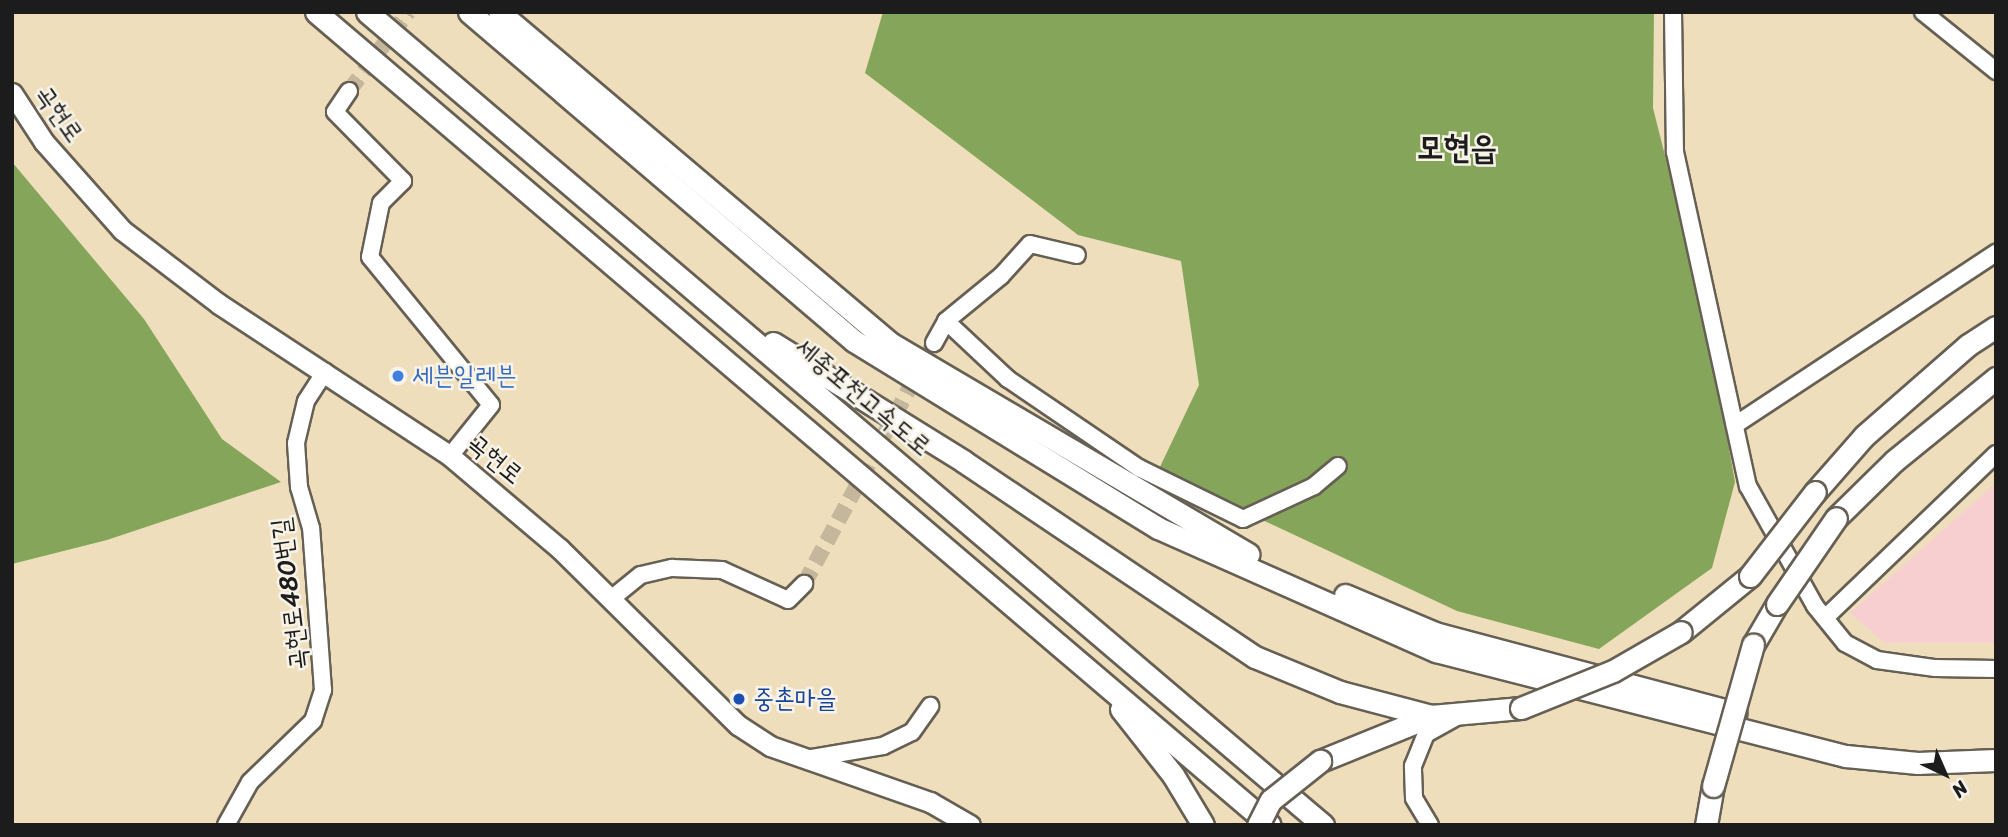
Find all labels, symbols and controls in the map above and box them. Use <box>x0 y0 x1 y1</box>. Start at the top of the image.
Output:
street label: 곡현로 <box>28 79 90 149</box>
district label: 모현읍 <box>1417 128 1497 168</box>
street label: 세종포천고속도로 <box>789 331 937 463</box>
place label: 세븐일레븐 <box>412 360 517 392</box>
marker: 세븐일레븐 <box>390 368 406 384</box>
street label: 곡현로 <box>461 427 529 491</box>
street label: 곡현로480번길 <box>265 516 315 672</box>
place label: 중촌마을 <box>753 683 837 715</box>
marker: 중촌마을 <box>731 691 747 707</box>
north arrow <box>1910 739 1980 809</box>
text: N <box>1944 773 1976 806</box>

